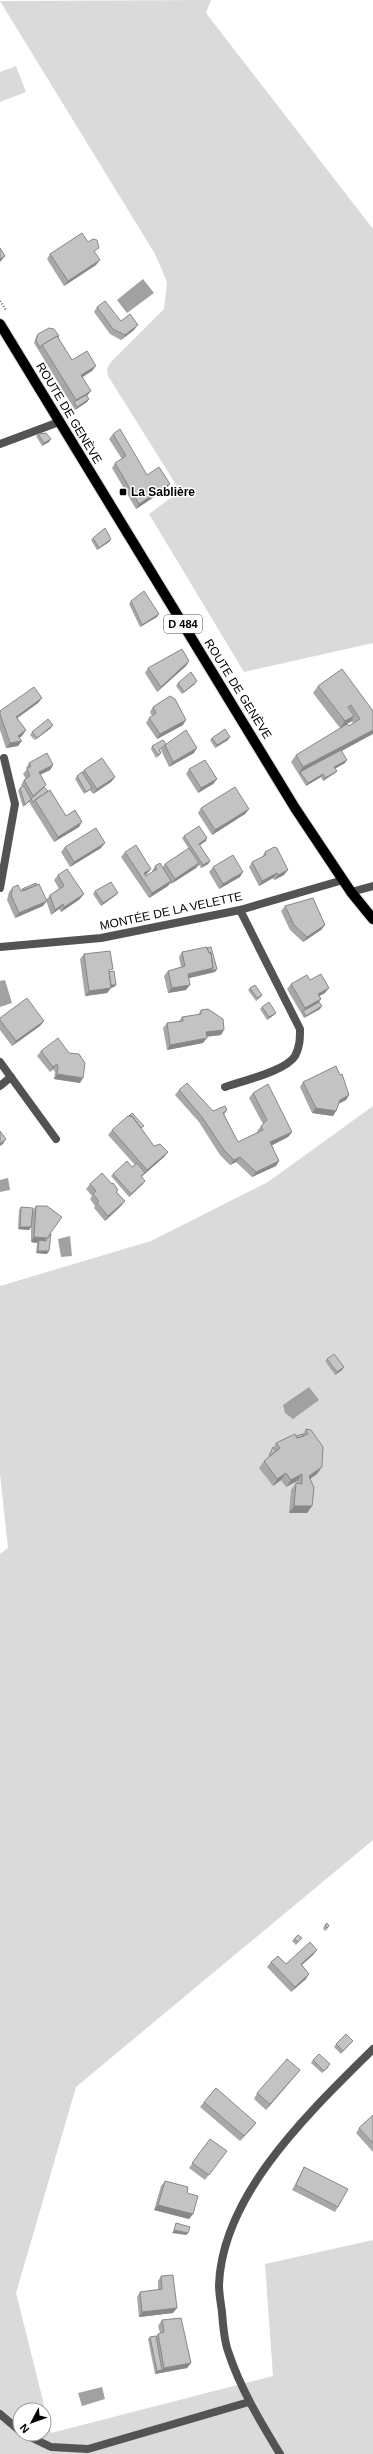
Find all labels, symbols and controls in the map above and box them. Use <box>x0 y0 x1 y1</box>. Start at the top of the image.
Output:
street label: ROUTE DE GENÈVE <box>33 359 106 466</box>
place label: La Sablière <box>131 485 195 499</box>
marker: La Sablière <box>118 487 128 497</box>
road number: D 484 <box>164 615 202 633</box>
street label: ROUTE DE GENÈVE <box>201 636 275 742</box>
street label: MONTÉE DE LA VELETTE <box>98 888 244 933</box>
north arrow <box>12 2402 52 2442</box>
text: N <box>17 2422 32 2435</box>

